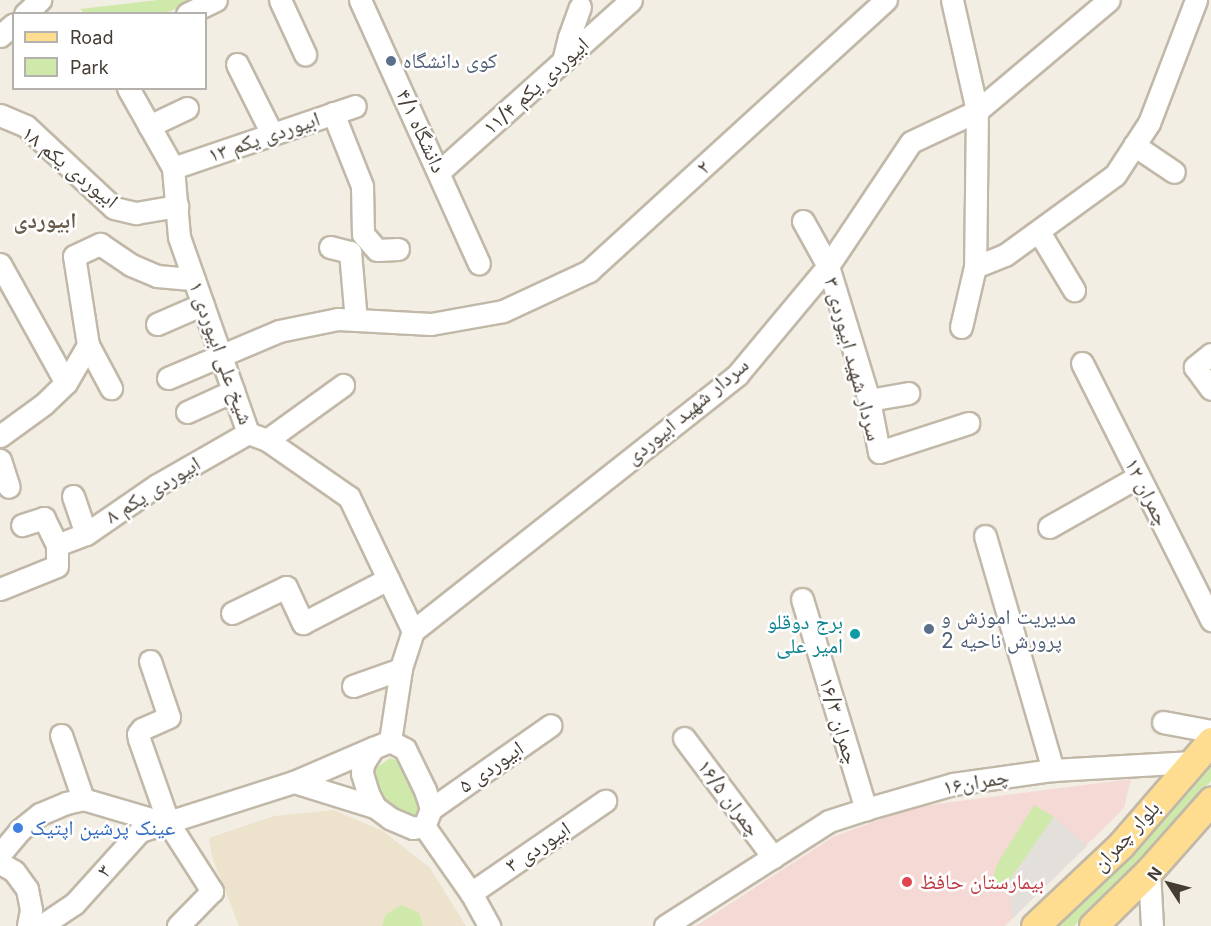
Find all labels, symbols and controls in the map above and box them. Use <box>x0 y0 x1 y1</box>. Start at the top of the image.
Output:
legend <box>12 12 207 90</box>
text: Road <box>70 27 113 48</box>
street label: ۱۱/۴ ابیوردی یکم <box>478 32 594 140</box>
place label: کوی دانشگاه <box>403 48 497 74</box>
marker: کوی دانشگاه <box>384 54 398 68</box>
text: Park <box>70 57 109 78</box>
street label: ۴/۱ دانشگاه <box>391 85 451 177</box>
street label: ۱۳ ابیوردی یکم <box>205 106 323 168</box>
street label: ۱۸ ابیوردی یکم <box>17 121 123 213</box>
street label: ۲ <box>691 154 715 180</box>
district label: ابیوردی <box>14 208 76 234</box>
street label: ۳ سردار شهید ابیوردی <box>819 274 887 444</box>
street label: شیخ علی ابیوردی ۱ <box>183 278 259 428</box>
street label: سردار شهید ابیوردی <box>620 352 754 470</box>
street label: ۸ ابیوردی یکم <box>101 451 205 529</box>
street label: ۱۲ چمران <box>1119 454 1175 530</box>
place label: مدیریت اموزش و پرورش ناحیه 2 <box>941 604 1076 654</box>
place label: برج دوقلو امیر علی <box>767 609 843 659</box>
marker: مدیریت اموزش و پرورش ناحیه 2 <box>922 622 936 636</box>
marker: برج دوقلو امیر علی <box>848 627 862 641</box>
street label: ۱۶/۳ چمران <box>814 674 864 768</box>
street label: ۵ ابیوردی <box>454 736 528 798</box>
street label: ۱۶/۵ چمران <box>692 755 766 841</box>
street label: چمران۱۶ <box>941 764 1011 800</box>
street label: بلوار چمران <box>1087 795 1165 877</box>
place label: عینک پرشین اپتیک <box>30 815 175 841</box>
street label: ۳ ابیوردی <box>501 816 575 878</box>
marker: عینک پرشین اپتیک <box>11 821 25 835</box>
north arrow <box>1139 854 1199 914</box>
street label: ۳ <box>91 859 117 883</box>
text: N <box>1143 863 1166 884</box>
place label: بیمارستان حافظ <box>920 869 1044 895</box>
marker: بیمارستان حافظ <box>898 873 916 891</box>

